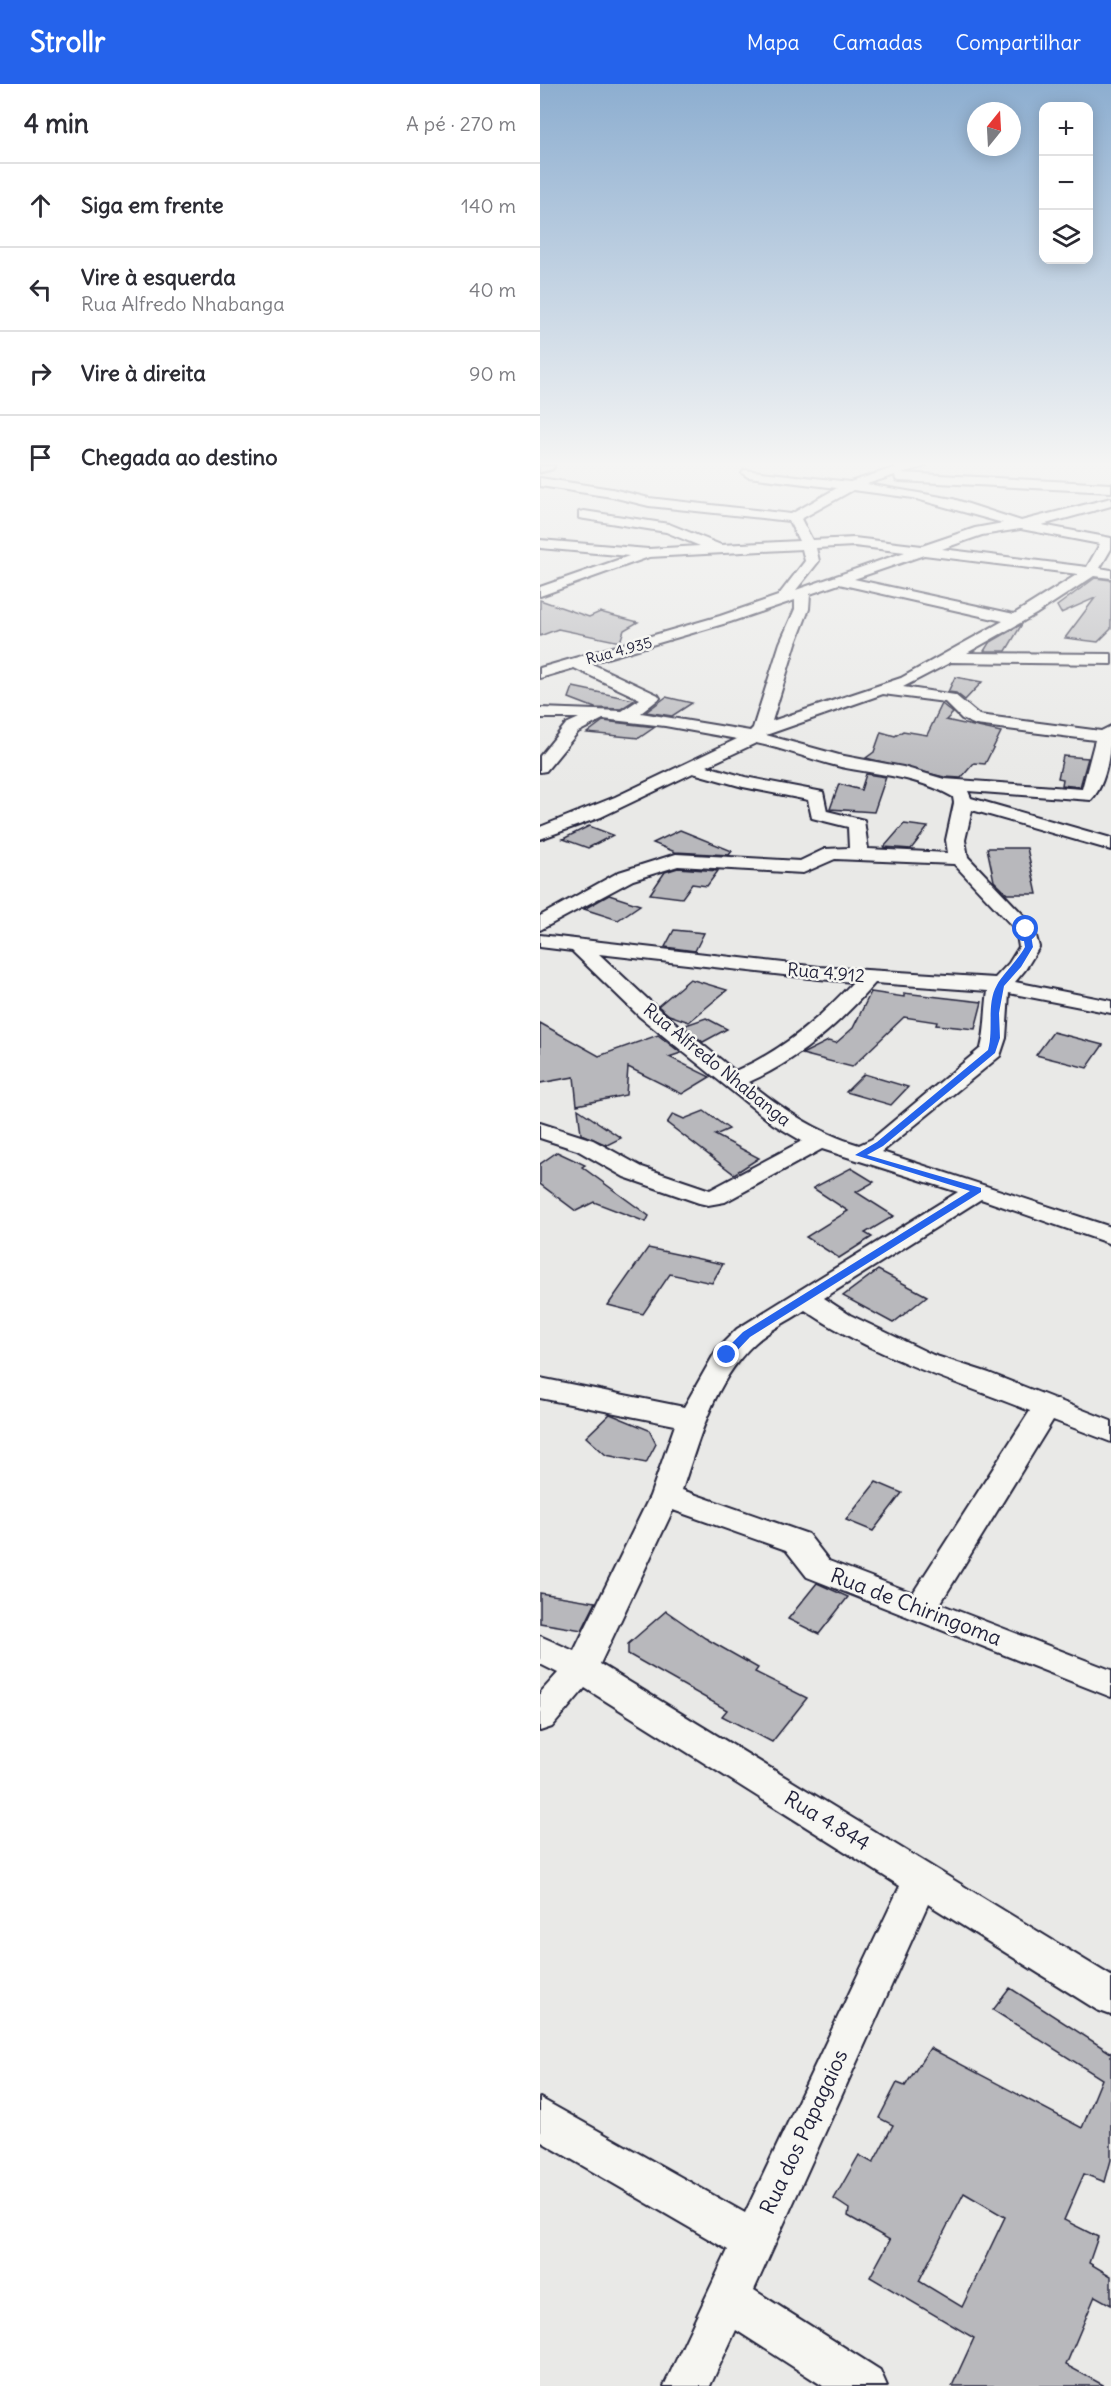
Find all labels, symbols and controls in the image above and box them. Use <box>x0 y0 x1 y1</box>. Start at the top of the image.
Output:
text: Strollr <box>30 24 105 60</box>
text: Mapa <box>747 29 800 56</box>
text: Camadas <box>833 29 922 56</box>
text: Compartilhar <box>955 29 1081 56</box>
north arrow <box>967 102 1021 156</box>
map controls <box>1039 102 1093 264</box>
button: + <box>1039 102 1093 156</box>
text: 4 min <box>24 107 89 140</box>
text: A pé · 270 m <box>406 111 516 136</box>
button: − <box>1039 156 1093 210</box>
icon: ahead <box>24 189 57 222</box>
text: Siga em frente <box>81 191 224 219</box>
text: 140 m <box>461 193 516 218</box>
button: layers <box>1039 210 1093 264</box>
text: Vire à esquerda <box>81 263 236 291</box>
icon: left <box>24 273 57 306</box>
text: 40 m <box>469 277 516 302</box>
text: Rua Alfredo Nhabanga <box>81 291 285 316</box>
icon: right <box>24 357 57 390</box>
text: Vire à direita <box>81 359 206 387</box>
text: 90 m <box>469 361 516 386</box>
icon: arrive <box>24 441 57 474</box>
text: Chegada ao destino <box>81 443 278 471</box>
street label: Rua 4.935 <box>584 633 654 668</box>
route start <box>1012 915 1038 941</box>
street label: Rua 4.912 <box>786 958 866 987</box>
street label: Rua Alfredo Nhabanga <box>639 998 796 1131</box>
route end <box>713 1341 739 1367</box>
street label: Rua de Chiringoma <box>827 1562 1005 1652</box>
street label: Rua 4.844 <box>779 1784 875 1857</box>
street label: Rua dos Papagaios <box>754 2045 854 2219</box>

